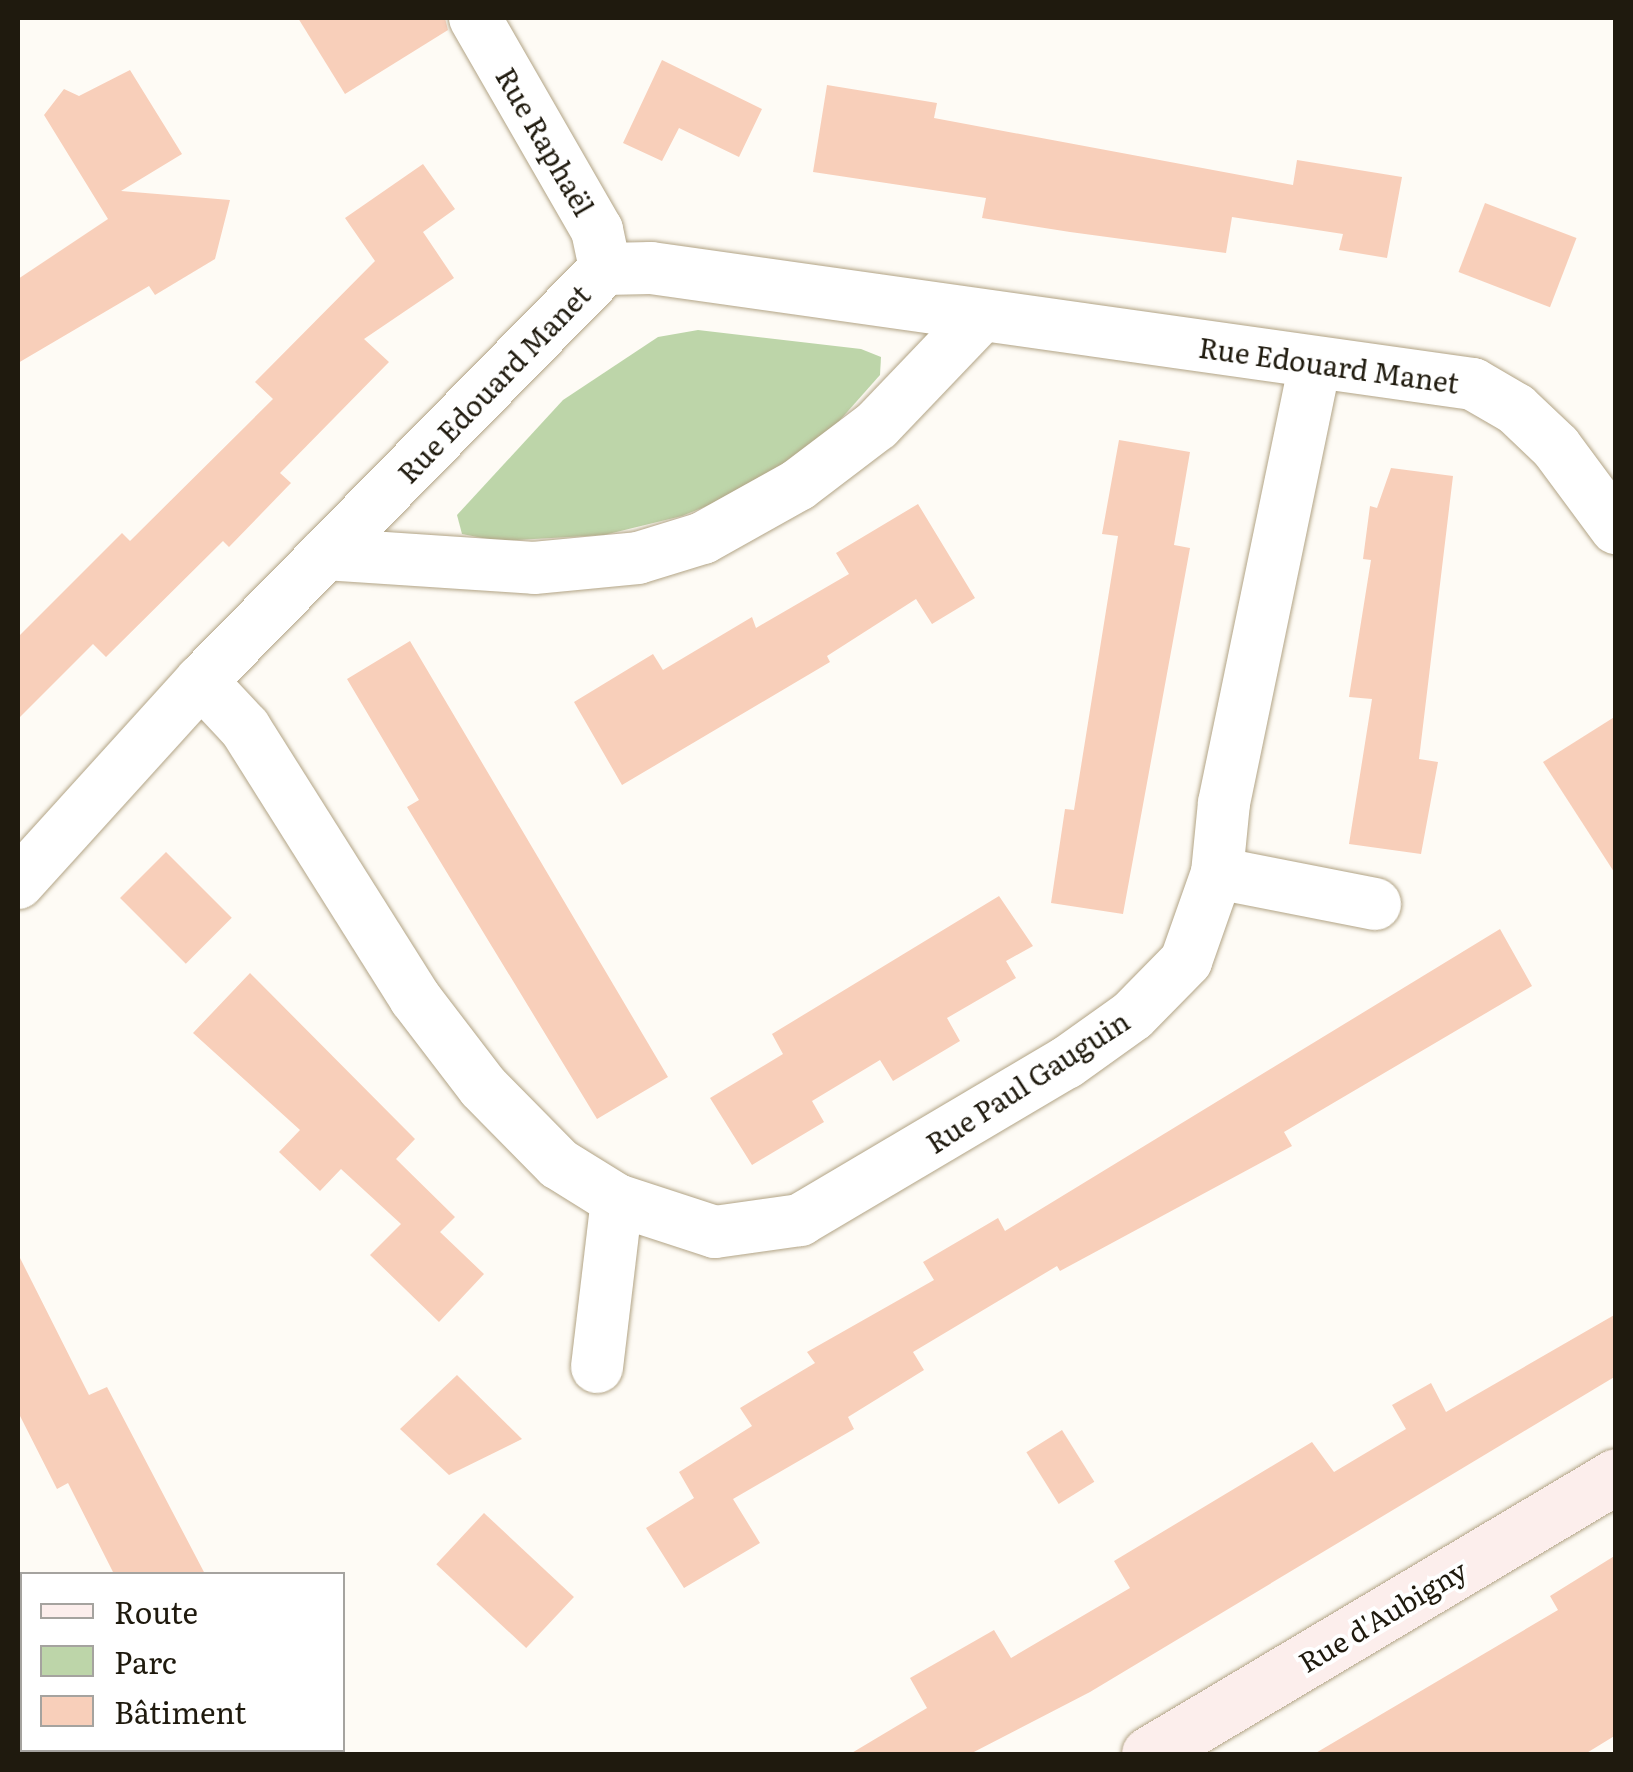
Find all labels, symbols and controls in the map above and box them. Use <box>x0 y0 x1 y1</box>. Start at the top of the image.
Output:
street label: Rue Raphaël <box>490 61 602 221</box>
street label: Rue Edouard Manet <box>390 277 596 489</box>
street label: Rue Edouard Manet <box>1197 329 1461 399</box>
street label: Rue Paul Gauguin <box>919 1003 1135 1159</box>
street label: Rue d'Aubigny <box>1292 1552 1472 1678</box>
legend <box>20 1572 345 1752</box>
text: Route <box>114 1589 198 1633</box>
text: Parc <box>114 1639 177 1683</box>
text: Bâtiment <box>114 1689 246 1733</box>

